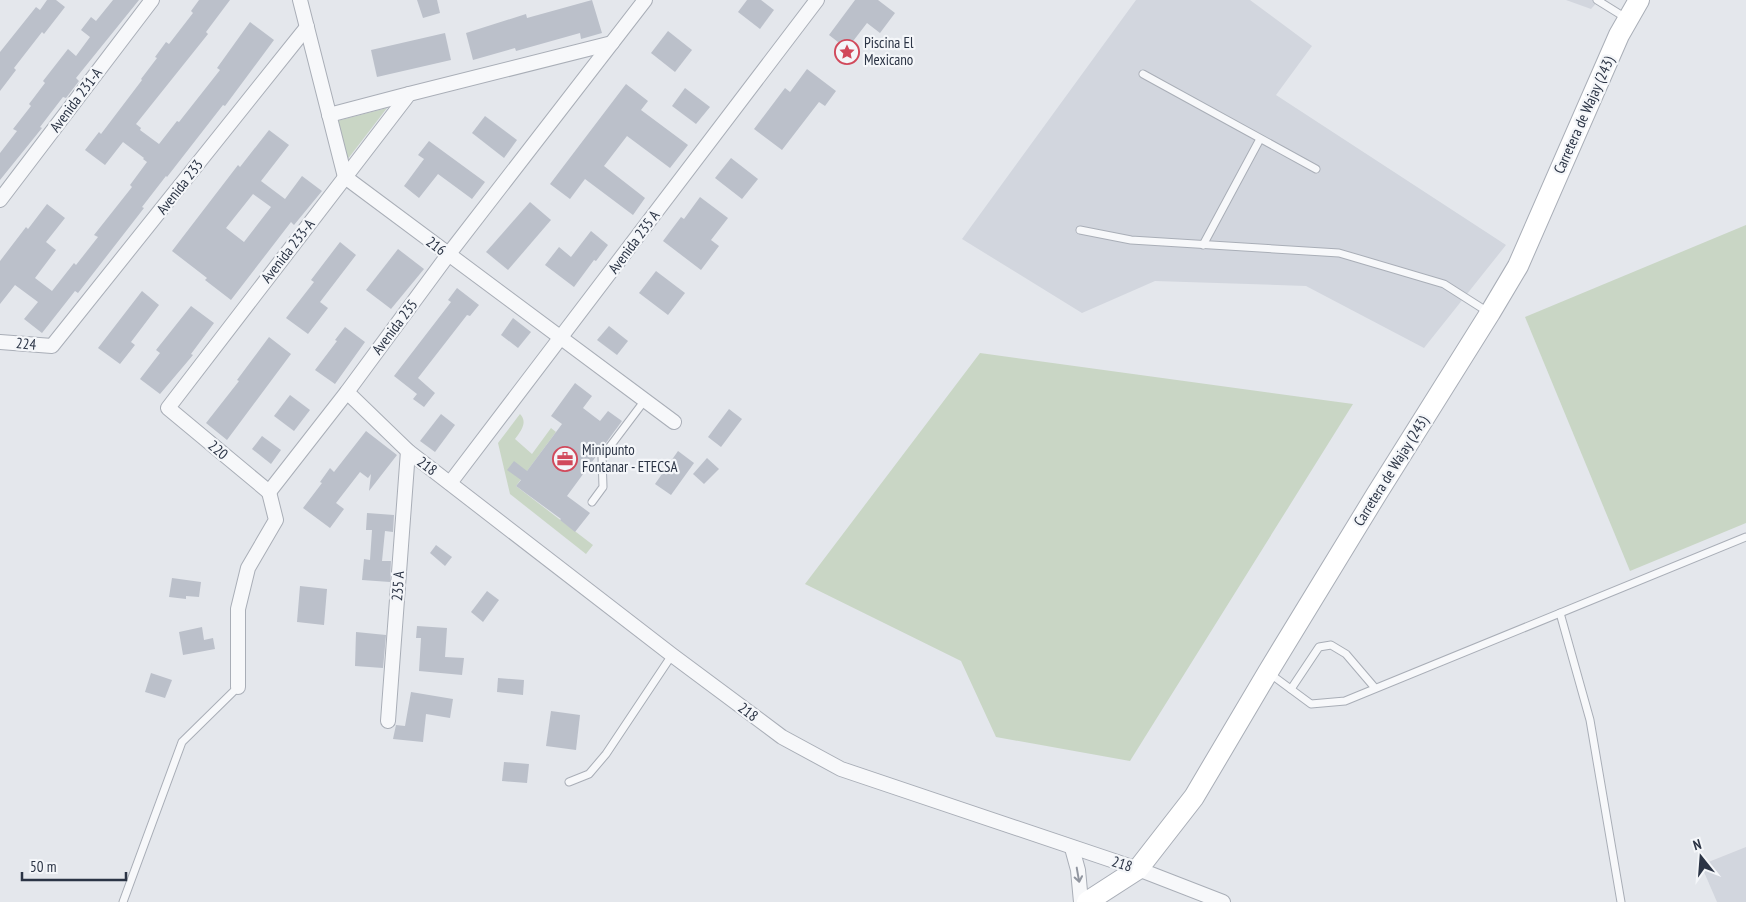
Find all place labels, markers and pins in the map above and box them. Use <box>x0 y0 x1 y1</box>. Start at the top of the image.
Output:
place label: Piscina El Mexicano <box>864 33 914 69</box>
place icon: Piscina El Mexicano <box>834 39 860 65</box>
place label: Minipunto Fontanar - ETECSA <box>582 440 679 476</box>
office icon: Minipunto Fontanar - ETECSA <box>552 446 578 472</box>

